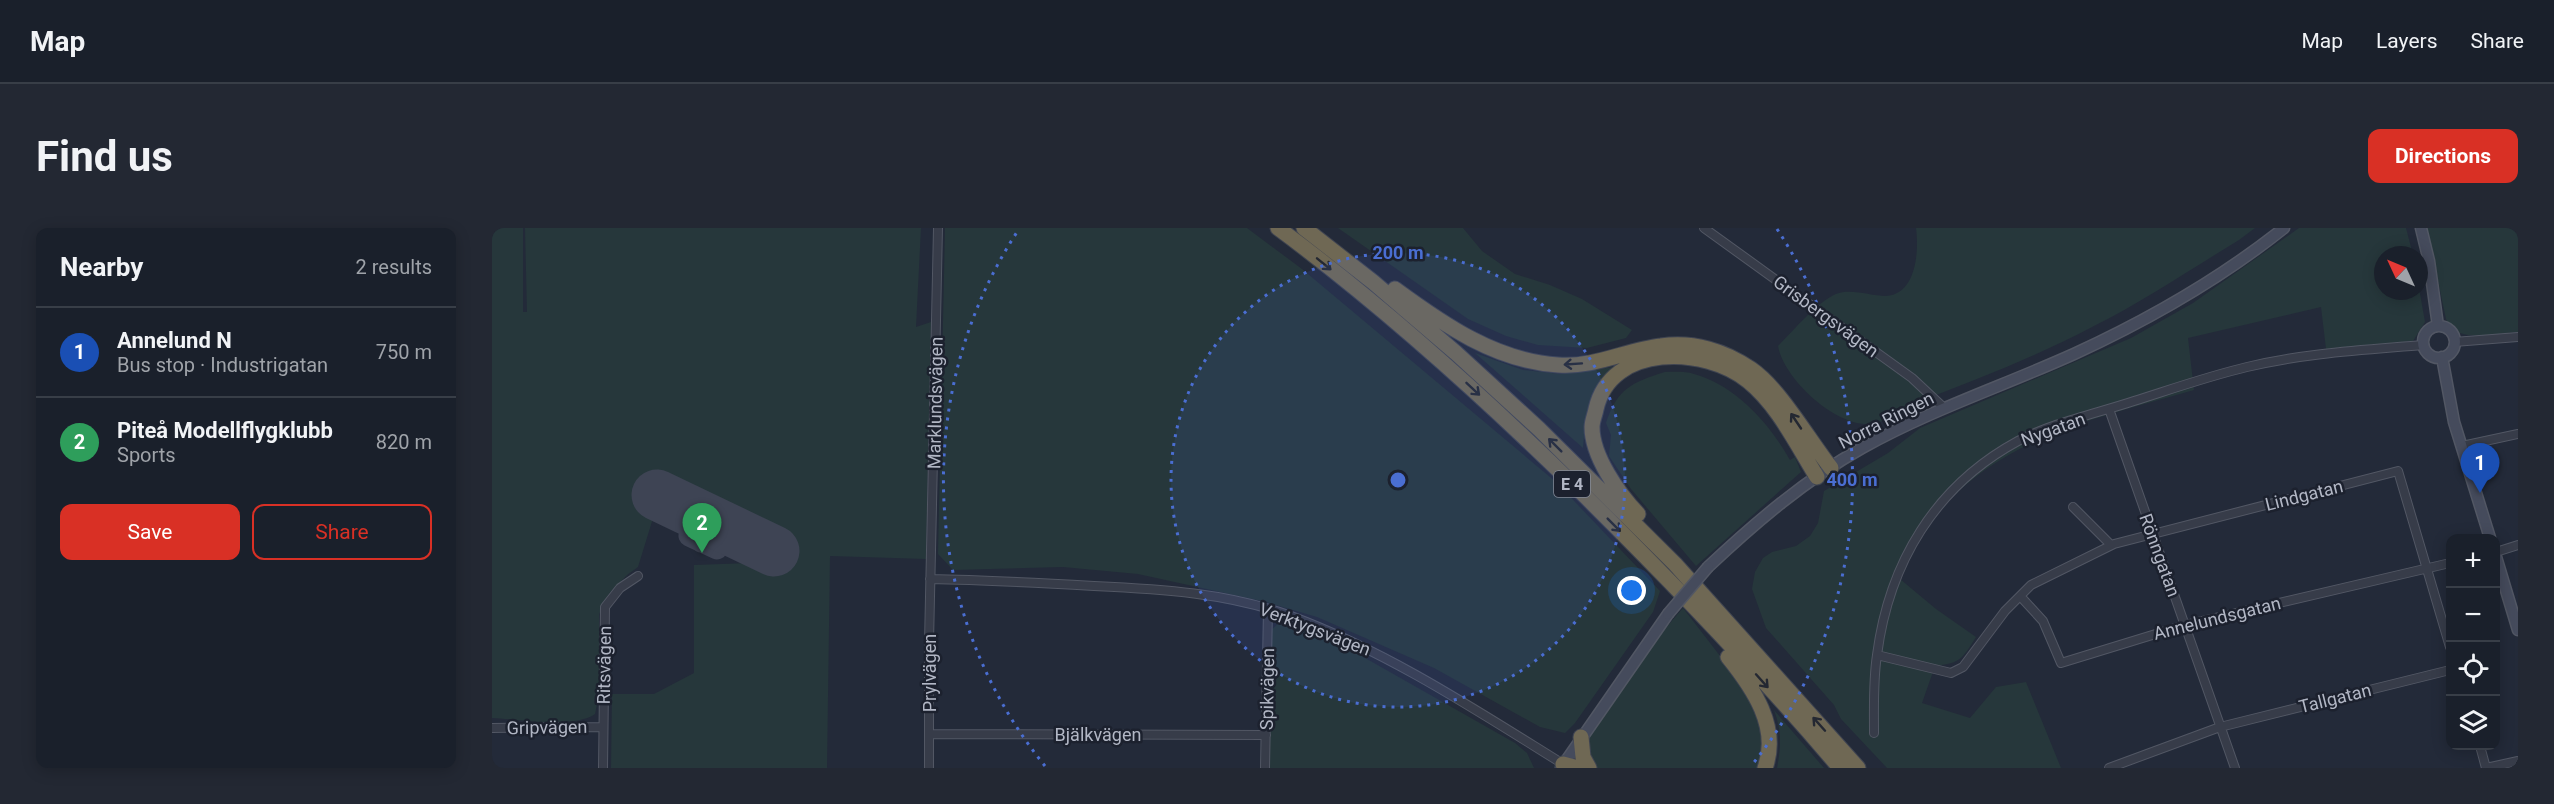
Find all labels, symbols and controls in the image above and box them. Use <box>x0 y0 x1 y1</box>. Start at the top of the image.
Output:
text: Map <box>30 25 85 58</box>
text: Map <box>2301 29 2343 53</box>
text: Layers <box>2376 29 2437 53</box>
text: Share <box>2470 29 2524 53</box>
button: Directions <box>2368 129 2518 183</box>
text: Find us <box>36 132 173 181</box>
text: 200 m <box>1372 242 1424 263</box>
north arrow <box>2374 246 2428 300</box>
text: Nearby <box>60 252 143 282</box>
text: 2 results <box>356 255 432 279</box>
one-way arrow <box>1316 258 1332 271</box>
street label: Grisbergsvägen <box>1769 271 1883 361</box>
text: Annelund N <box>117 328 232 353</box>
street label: Marklundsvägen <box>923 337 947 469</box>
text: 1 <box>74 340 85 364</box>
text: 750 m <box>376 340 432 364</box>
text: Bus stop · Industrigatan <box>117 353 328 377</box>
one-way arrow <box>1563 359 1583 370</box>
one-way arrow <box>1465 382 1480 396</box>
street label: Norra Ringen <box>1835 387 1937 453</box>
street label: Nygatan <box>2018 408 2088 450</box>
one-way arrow <box>1790 413 1802 429</box>
text: Piteå Modellflygklubb <box>117 418 333 443</box>
text: 2 <box>74 430 85 454</box>
text: 820 m <box>376 430 432 454</box>
one-way arrow <box>1548 438 1563 453</box>
text: Sports <box>117 443 176 467</box>
pin: 1 <box>2460 444 2500 493</box>
text: 400 m <box>1826 469 1878 490</box>
centre of rings <box>1388 470 1408 490</box>
road number: E 4 <box>1554 471 1590 497</box>
street label: Lindgatan <box>2263 475 2345 515</box>
button: Save <box>60 504 240 560</box>
button: Share <box>252 504 432 560</box>
pin: 2 <box>682 504 722 553</box>
street label: Rönngatan <box>2135 511 2185 599</box>
one-way arrow <box>1606 517 1621 532</box>
map controls <box>2446 534 2500 750</box>
button: + <box>2446 534 2500 588</box>
your location <box>1617 576 1646 605</box>
button: − <box>2446 588 2500 642</box>
street label: Annelundsgatan <box>2151 592 2283 644</box>
street label: Verktygsvägen <box>1256 598 1374 660</box>
street label: Ritsvägen <box>593 626 615 704</box>
street label: Prylvägen <box>919 634 940 712</box>
button: locate <box>2446 642 2500 696</box>
street label: Spikvägen <box>1256 648 1278 730</box>
one-way arrow <box>1755 673 1769 688</box>
street label: Tallgatan <box>2297 679 2373 717</box>
button: layers <box>2446 696 2500 750</box>
street label: Gripvägen <box>506 716 588 738</box>
one-way arrow <box>1812 717 1826 732</box>
street label: Bjälkvägen <box>1055 724 1141 745</box>

